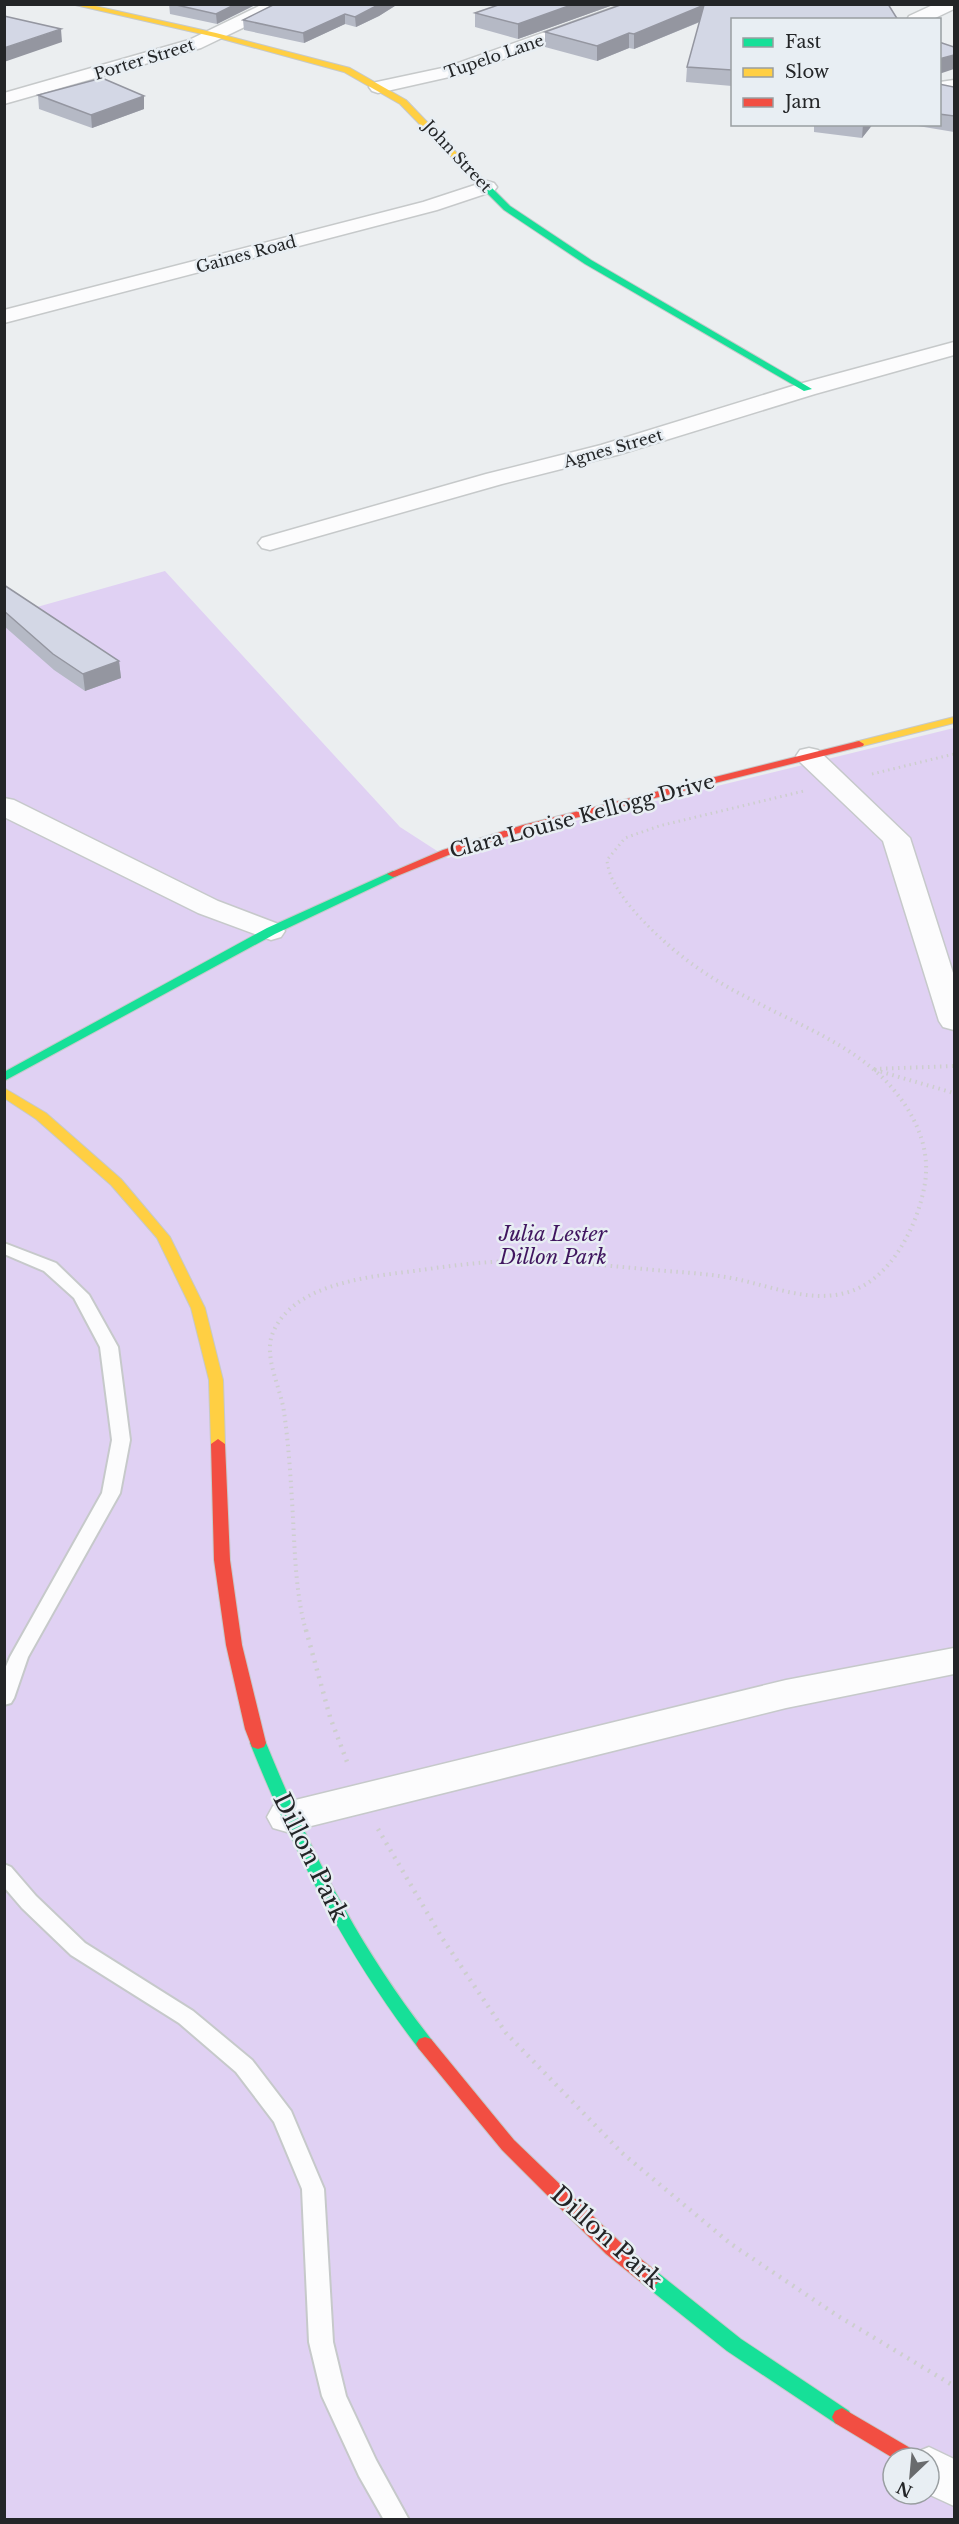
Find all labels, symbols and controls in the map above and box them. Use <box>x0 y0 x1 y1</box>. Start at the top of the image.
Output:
legend <box>731 18 941 126</box>
street label: Tupelo Lane <box>442 30 546 82</box>
text: Fast <box>785 31 822 53</box>
street label: Porter Street <box>91 34 197 84</box>
text: Slow <box>785 61 830 83</box>
text: Jam <box>783 91 821 113</box>
street label: John Street <box>418 114 496 196</box>
street label: Gaines Road <box>194 231 298 277</box>
street label: Agnes Street <box>560 424 665 472</box>
street label: Clara Louise Kellogg Drive <box>447 769 717 863</box>
park label: Julia Lester Dillon Park <box>498 1222 608 1269</box>
street label: Dillon Park <box>267 1788 355 1926</box>
street label: Dillon Park <box>545 2179 669 2295</box>
north arrow <box>881 2446 941 2506</box>
text: N <box>893 2477 916 2502</box>

